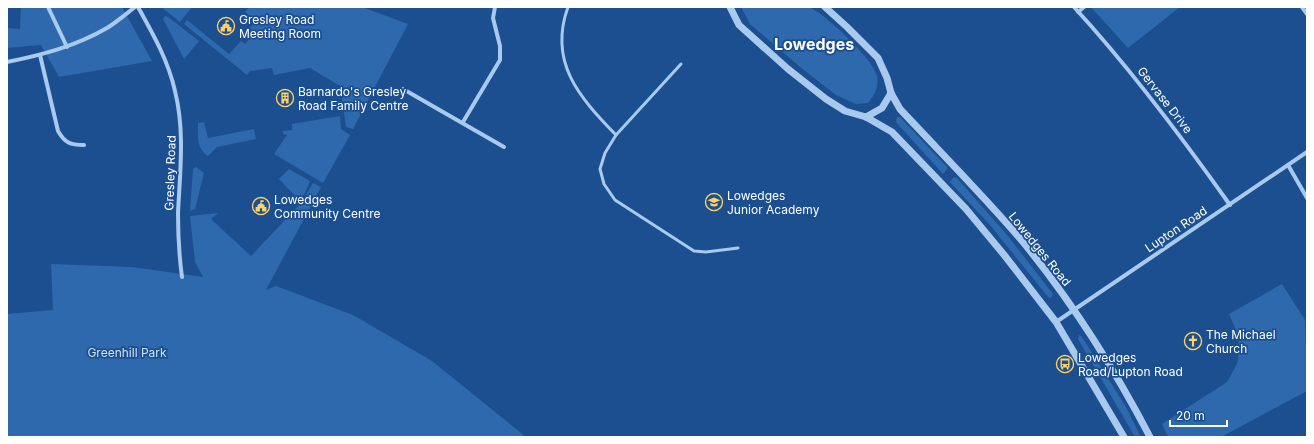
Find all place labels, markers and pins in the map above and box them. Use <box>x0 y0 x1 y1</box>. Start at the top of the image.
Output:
place label: Gresley Road Meeting Room <box>239 12 321 41</box>
public building icon: Gresley Road Meeting Room <box>216 16 236 36</box>
place label: Barnardo's Gresley Road Family Centre <box>298 84 408 113</box>
building icon: Barnardo's Gresley Road Family Centre <box>275 88 295 108</box>
place label: Lowedges Junior Academy <box>727 188 820 217</box>
place label: Lowedges Community Centre <box>274 192 380 221</box>
school or university icon: Lowedges Junior Academy <box>704 192 724 212</box>
public building icon: Lowedges Community Centre <box>251 196 271 216</box>
place label: The Michael Church <box>1206 327 1276 356</box>
church icon: The Michael Church <box>1183 331 1203 351</box>
place label: Lowedges Road/Lupton Road <box>1078 350 1183 379</box>
bus stop icon: Lowedges Road/Lupton Road <box>1055 354 1075 374</box>

